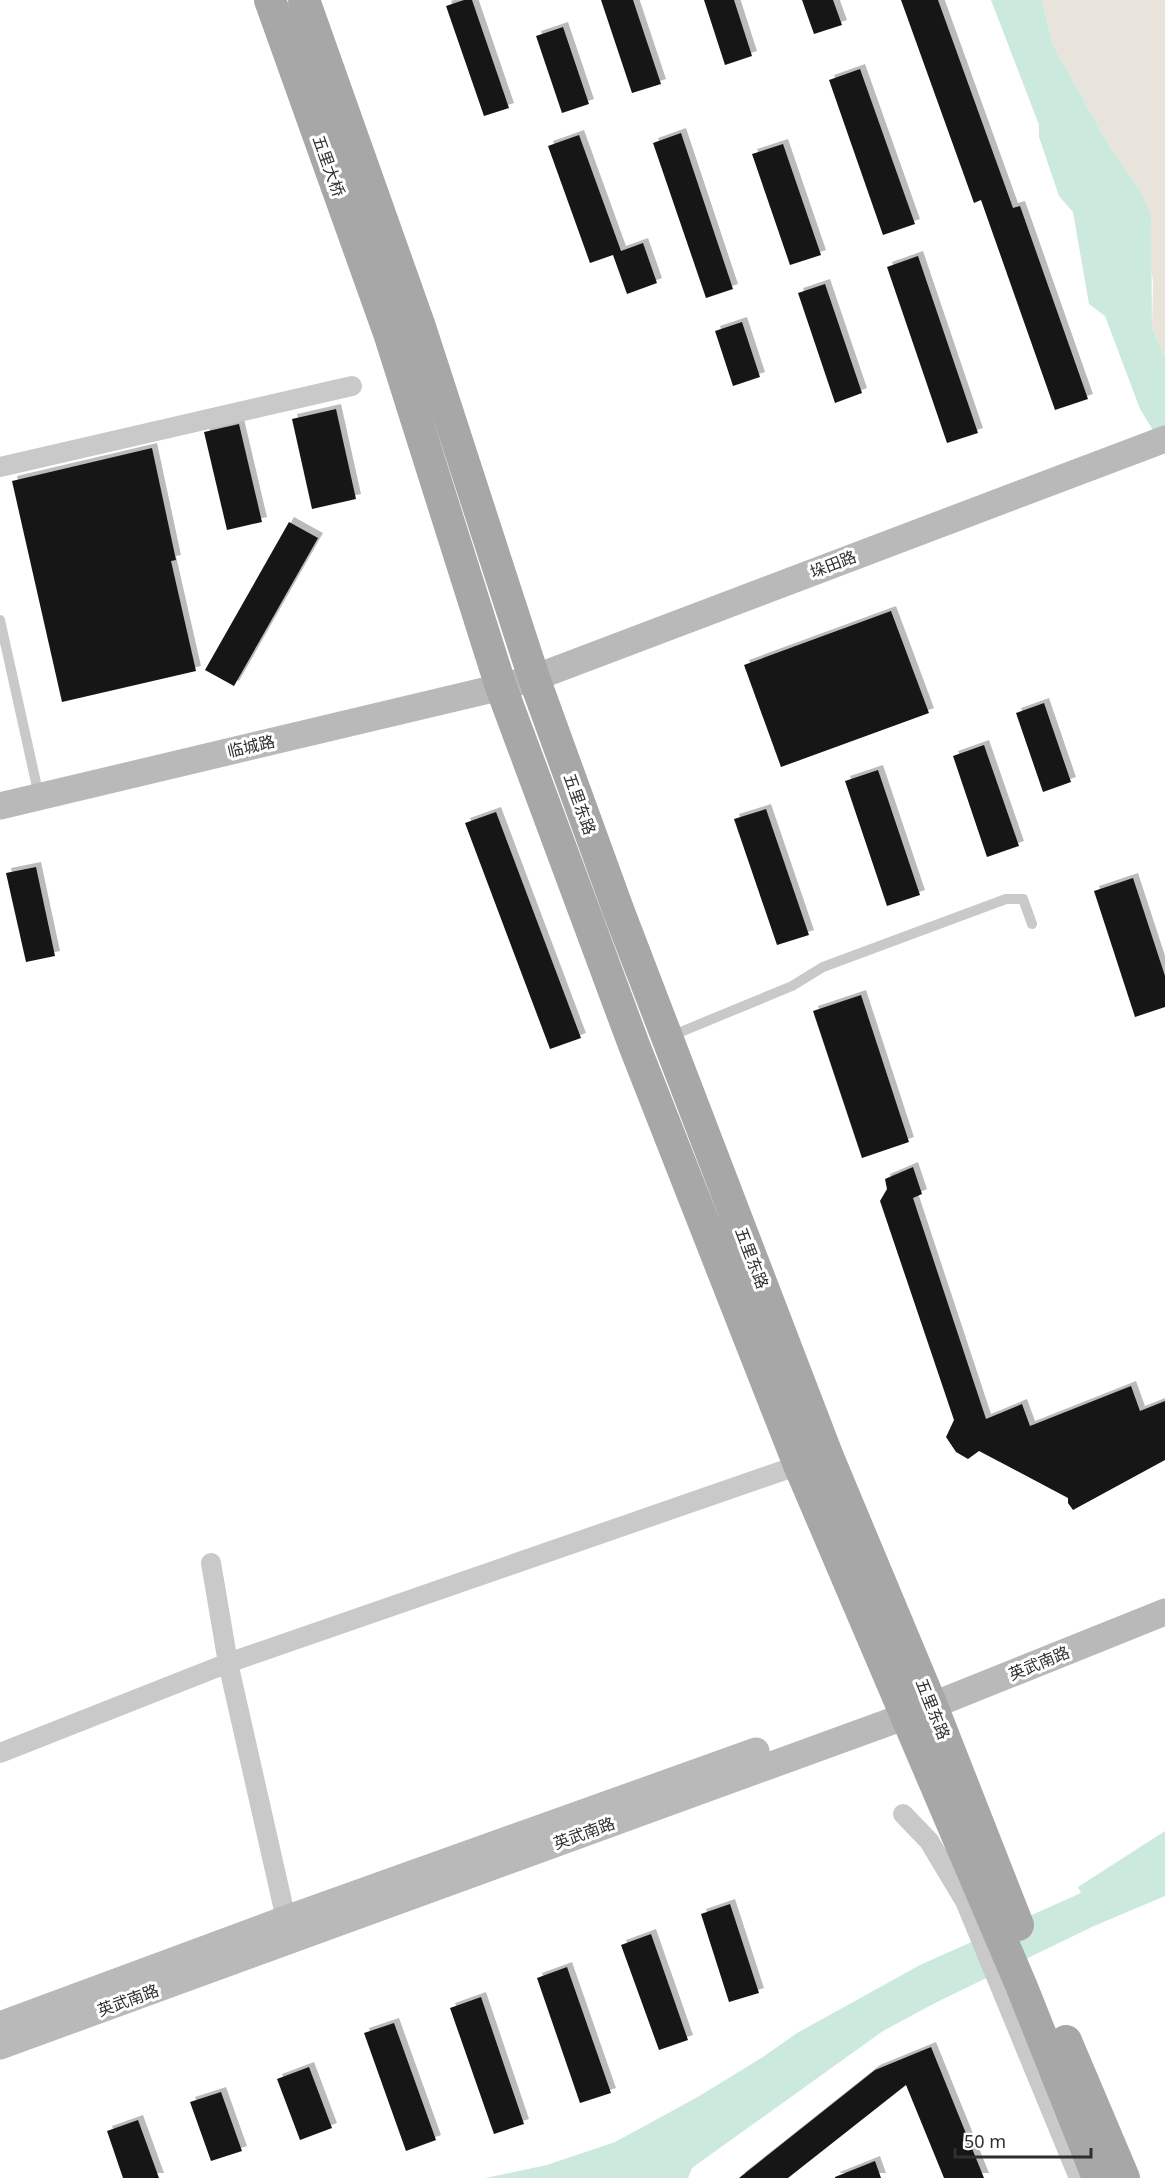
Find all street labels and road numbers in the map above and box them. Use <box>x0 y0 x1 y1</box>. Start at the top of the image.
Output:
street label: 五里大桥 <box>308 132 350 200</box>
street label: 垛田路 <box>807 545 859 583</box>
street label: 临城路 <box>225 730 277 762</box>
street label: 五里东路 <box>559 770 601 838</box>
street label: 五里东路 <box>730 1224 774 1292</box>
street label: 英武南路 <box>1005 1641 1073 1685</box>
street label: 五里东路 <box>911 1675 955 1743</box>
street label: 英武南路 <box>550 1812 618 1854</box>
street label: 英武南路 <box>94 1979 162 2021</box>

